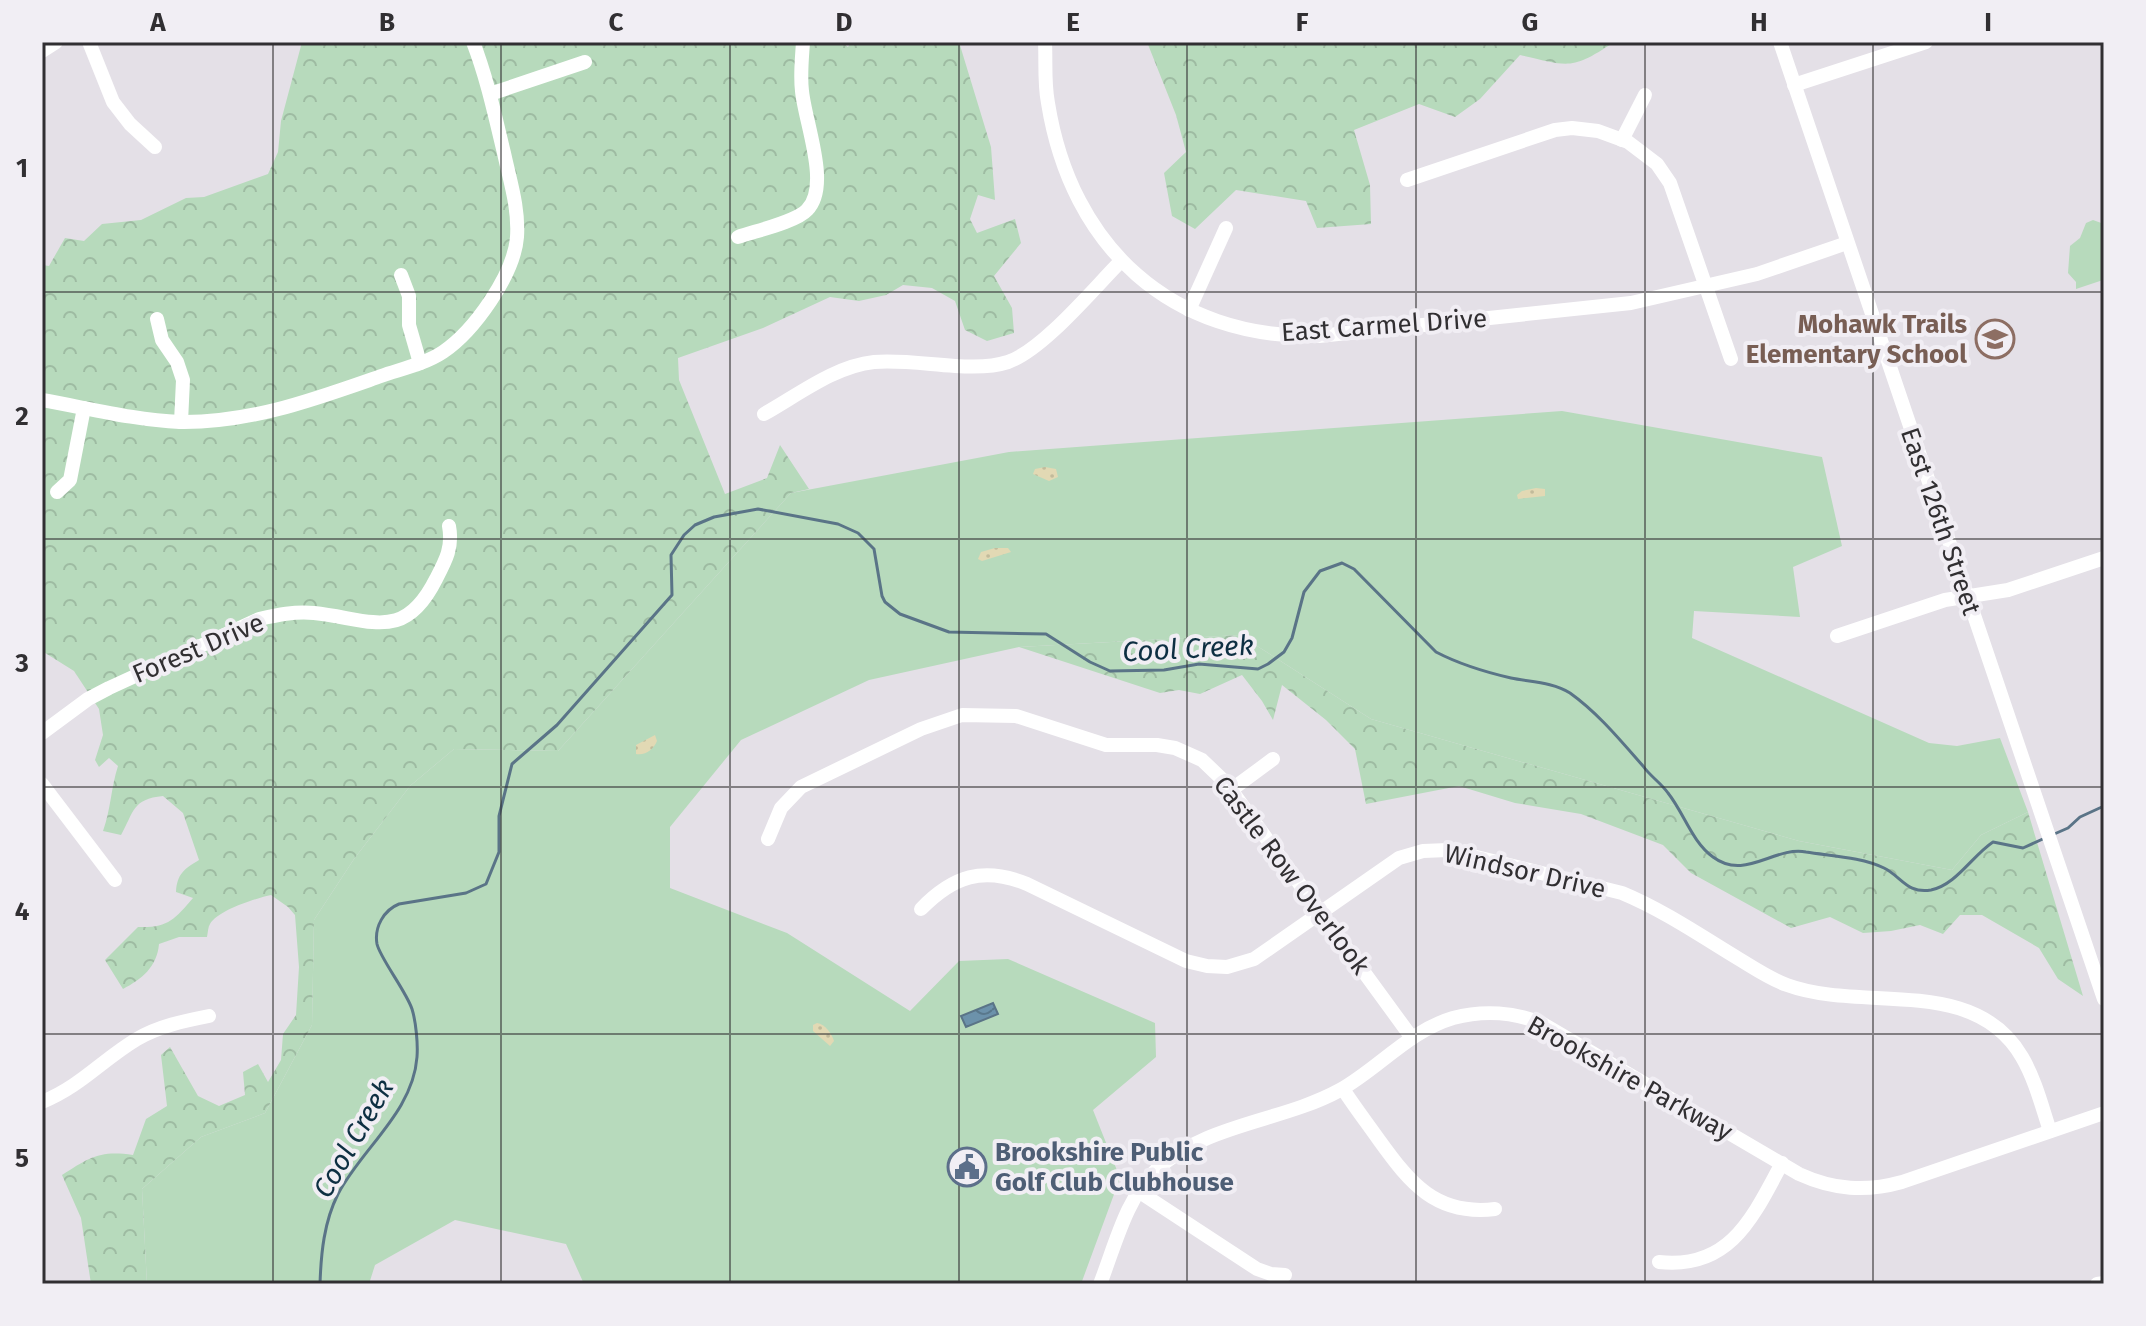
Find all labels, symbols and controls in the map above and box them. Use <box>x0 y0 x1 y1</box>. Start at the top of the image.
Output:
text: A <box>149 7 166 38</box>
text: B <box>379 7 395 38</box>
text: C <box>609 7 624 38</box>
text: D <box>836 7 853 38</box>
text: E <box>1066 7 1080 38</box>
text: F <box>1296 7 1309 38</box>
text: G <box>1522 7 1538 38</box>
text: H <box>1750 7 1768 38</box>
text: I <box>1984 7 1992 38</box>
text: 1 <box>16 153 28 184</box>
street label: East Carmel Drive <box>1280 303 1488 348</box>
place label: Mohawk Trails Elementary School <box>1746 309 1967 370</box>
school or university icon: Mohawk Trails Elementary School <box>1974 318 2016 360</box>
text: 2 <box>15 401 29 432</box>
street label: East 126th Street <box>1894 423 1987 619</box>
street label: Forest Drive <box>128 607 269 690</box>
water label: Cool Creek <box>1121 629 1255 668</box>
text: 3 <box>14 648 29 679</box>
street label: Castle Row Overlook <box>1207 770 1377 981</box>
street label: Windsor Drive <box>1441 838 1609 905</box>
text: 4 <box>15 896 30 927</box>
street label: Brookshire Parkway <box>1522 1009 1738 1148</box>
water label: Cool Creek <box>306 1073 401 1204</box>
place label: Brookshire Public Golf Club Clubhouse <box>995 1137 1234 1198</box>
text: 5 <box>15 1143 29 1174</box>
public building icon: Brookshire Public Golf Club Clubhouse <box>946 1146 988 1188</box>

